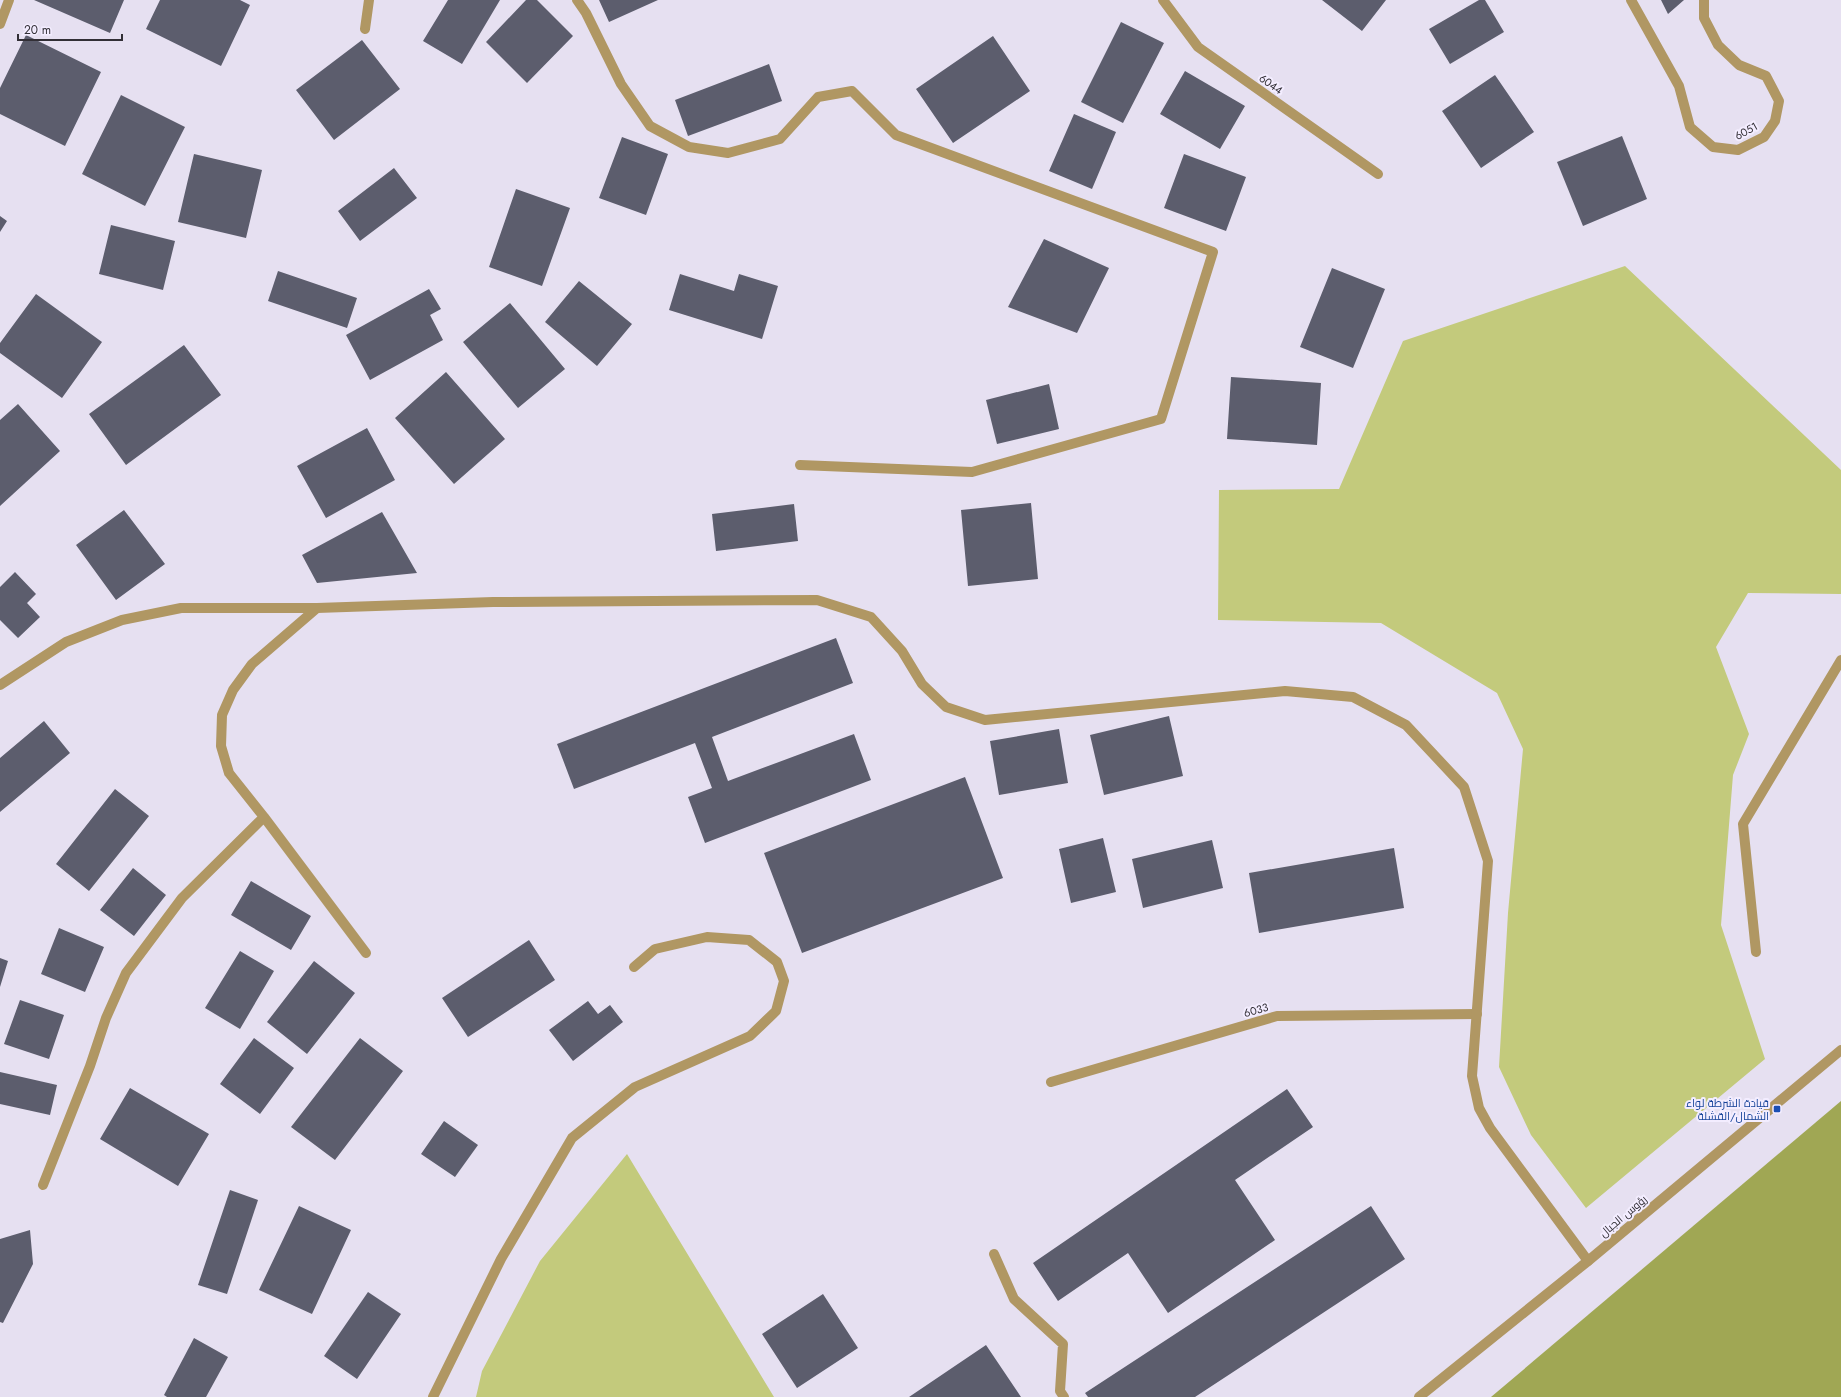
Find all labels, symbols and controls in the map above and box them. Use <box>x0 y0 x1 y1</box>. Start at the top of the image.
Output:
scale bar <box>18 16 122 42</box>
text: 20 m <box>24 21 51 39</box>
street label: 6044 <box>1256 70 1287 98</box>
street label: 6051 <box>1732 118 1760 144</box>
street label: 6033 <box>1242 999 1270 1021</box>
place label: قيادة الشرطة لواء الشمال/القشلة <box>1686 1095 1769 1124</box>
marker: قيادة الشرطة لواء الشمال/القشلة <box>1772 1104 1782 1114</box>
street label: رؤوس الجبال <box>1596 1191 1650 1241</box>

